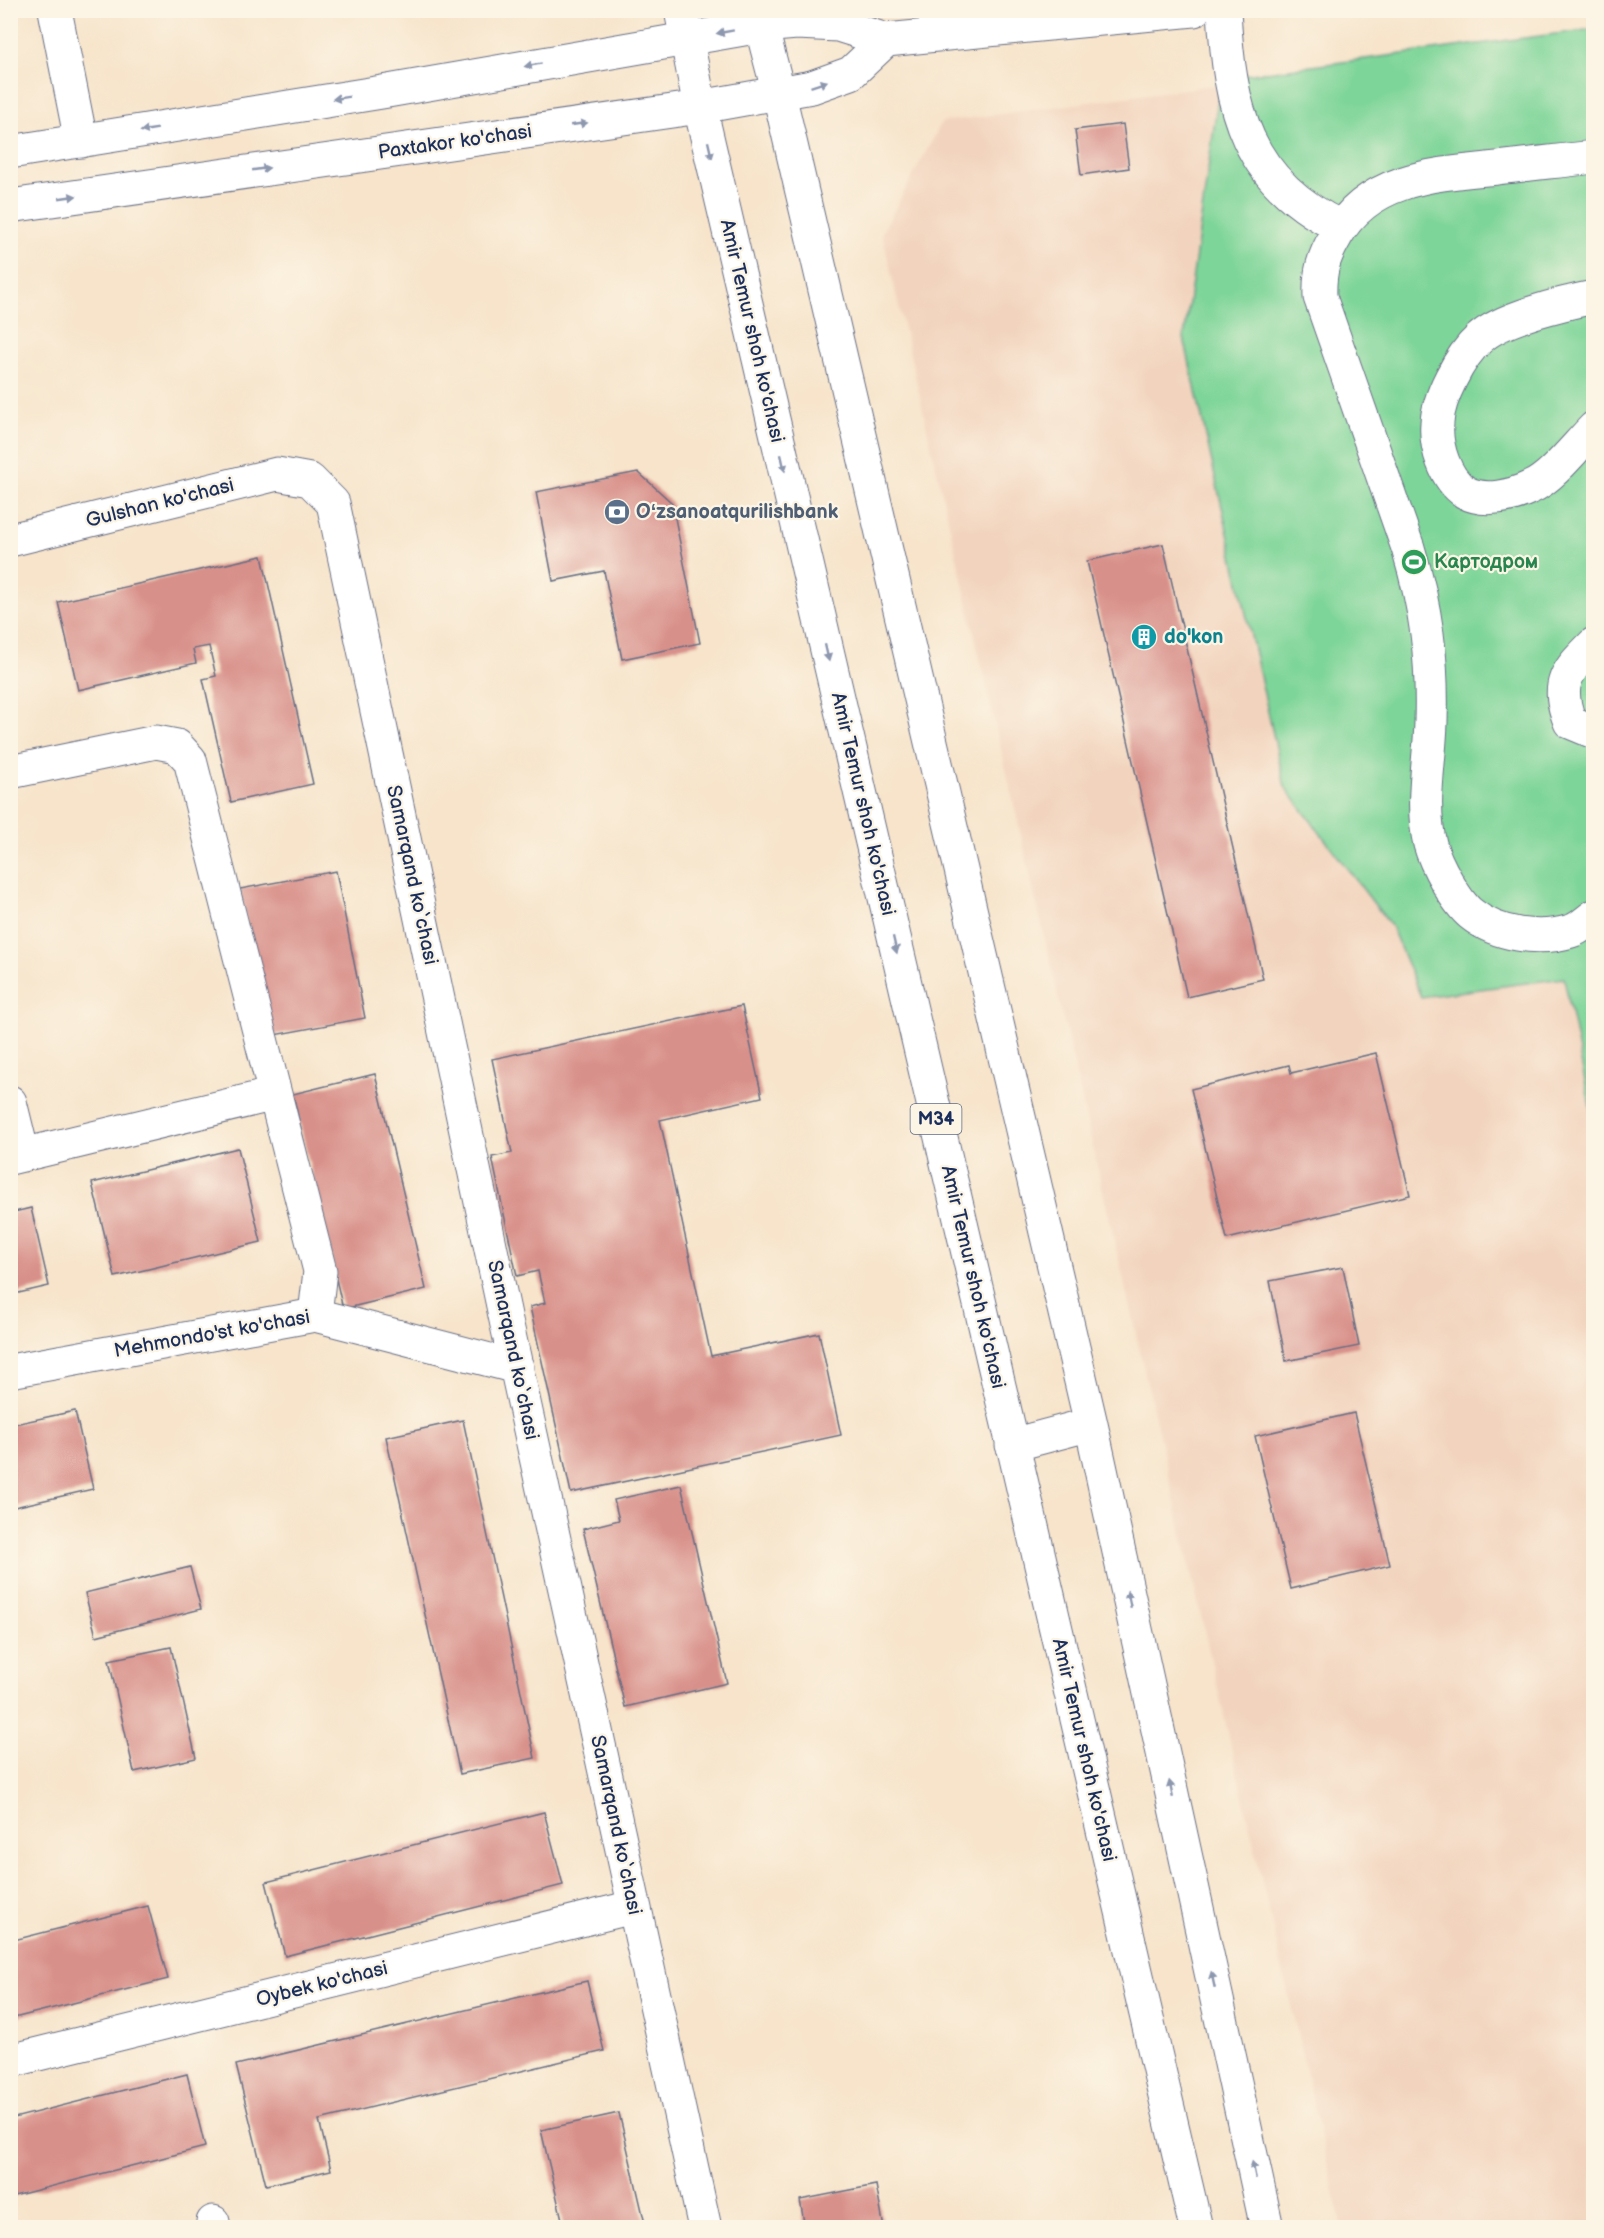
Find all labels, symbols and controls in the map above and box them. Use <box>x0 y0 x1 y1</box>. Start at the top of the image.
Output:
one-way arrow <box>716 28 735 37</box>
one-way arrow <box>523 61 542 70</box>
one-way arrow <box>810 79 828 89</box>
one-way arrow <box>331 94 350 103</box>
street label: Paxtakor ko'chasi <box>377 119 533 165</box>
one-way arrow <box>570 120 589 129</box>
one-way arrow <box>139 126 158 135</box>
one-way arrow <box>705 141 715 159</box>
one-way arrow <box>252 165 271 174</box>
one-way arrow <box>59 193 78 202</box>
street label: Amir Temur shoh ko'chasi <box>715 217 789 445</box>
one-way arrow <box>778 453 788 472</box>
street label: Gulshan ko'chasi <box>83 473 237 533</box>
bank icon: Oʻzsanoatqurilishbank <box>602 497 632 527</box>
place label: Oʻzsanoatqurilishbank <box>636 500 839 524</box>
sports icon: Картодром <box>1399 547 1429 577</box>
place label: Картодром <box>1434 550 1538 574</box>
building icon: do'kon <box>1129 622 1159 652</box>
place label: do'kon <box>1164 625 1224 649</box>
one-way arrow <box>823 643 833 662</box>
street label: Amir Temur shoh ko'chasi <box>826 690 900 918</box>
street label: Samarqand ko‘chasi <box>381 783 443 967</box>
one-way arrow <box>891 935 901 954</box>
road number: M34 <box>910 1104 962 1134</box>
street label: Amir Temur shoh ko'chasi <box>936 1163 1010 1391</box>
street label: Samarqand ko‘chasi <box>482 1258 544 1442</box>
street label: Mehmondo'st ko'chasi <box>112 1305 312 1363</box>
one-way arrow <box>1124 1589 1133 1608</box>
street label: Amir Temur shoh ko'chasi <box>1047 1636 1121 1864</box>
street label: Samarqand ko‘chasi <box>585 1733 647 1917</box>
one-way arrow <box>1166 1780 1175 1799</box>
street label: Oybek ko'chasi <box>254 1956 390 2012</box>
one-way arrow <box>1207 1971 1217 1989</box>
one-way arrow <box>1249 2161 1259 2180</box>

